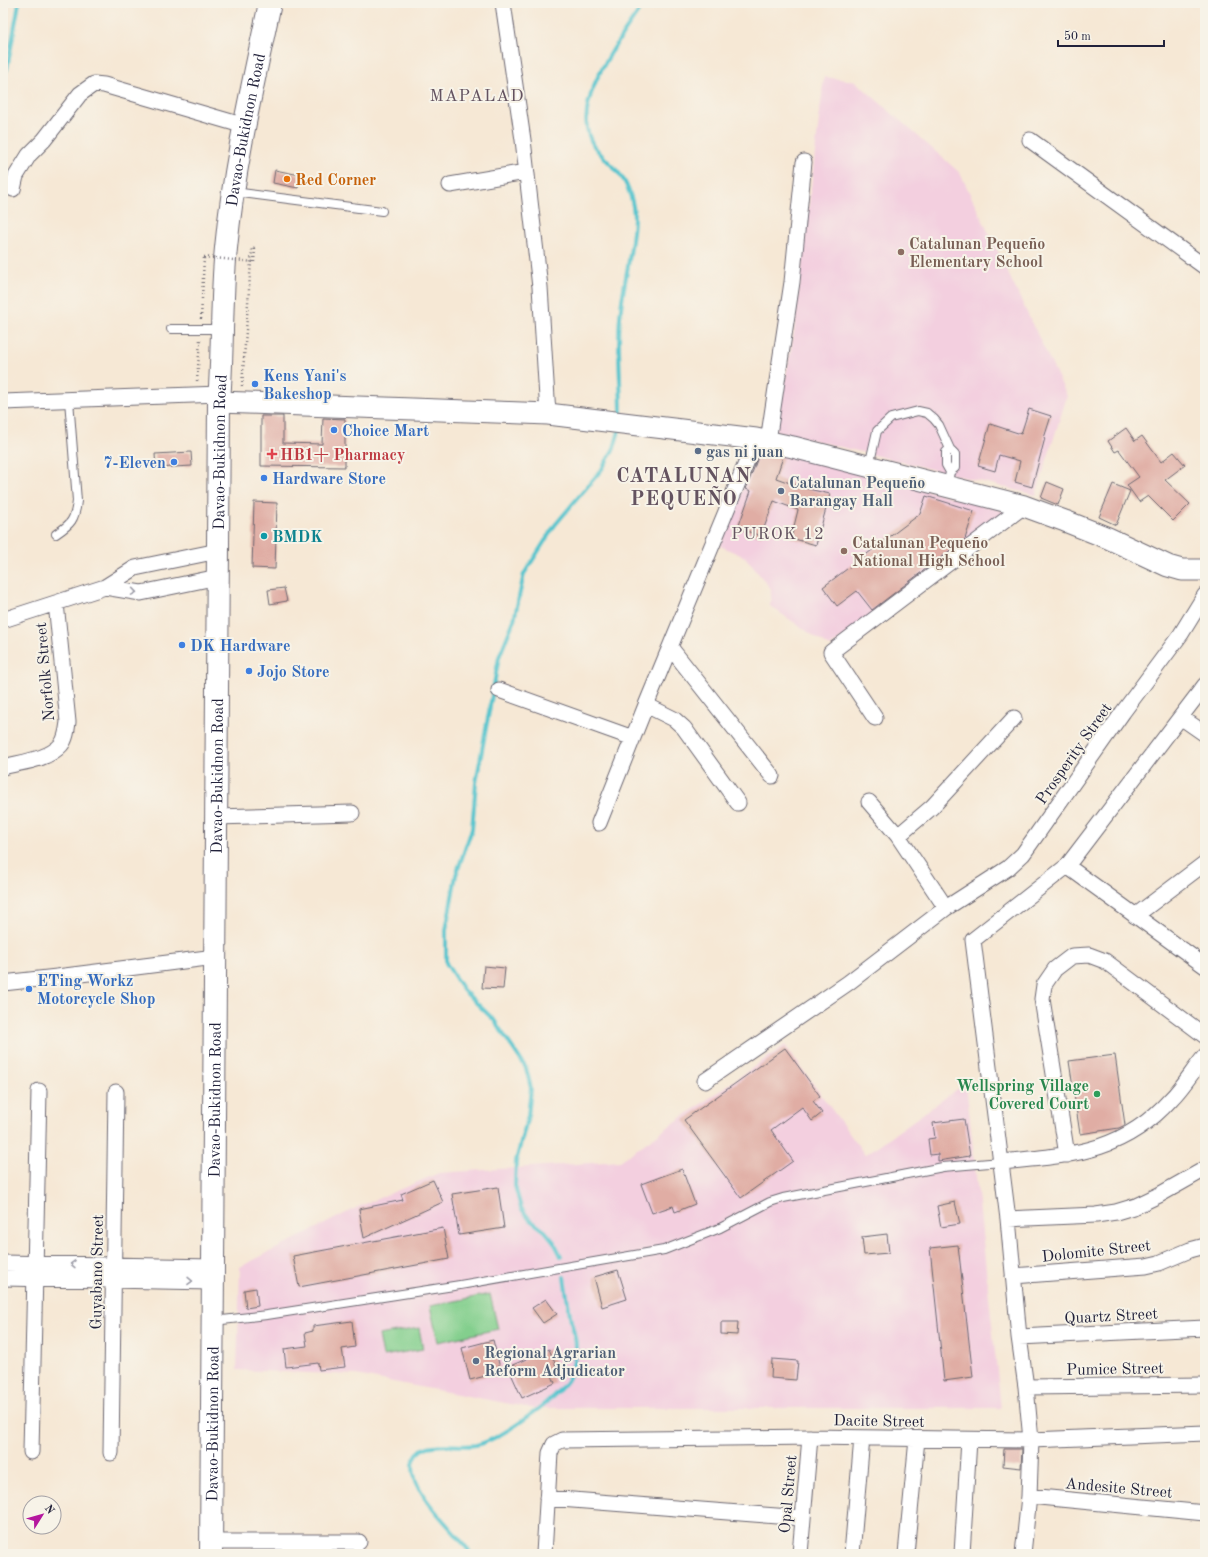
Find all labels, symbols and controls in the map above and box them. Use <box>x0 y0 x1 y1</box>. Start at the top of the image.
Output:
scale bar <box>1058 22 1164 48</box>
text: 50 m <box>1064 30 1091 43</box>
street label: Davao-Bukidnon Road <box>225 52 269 208</box>
district label: MAPALAD <box>429 88 525 105</box>
place label: Red Corner <box>295 173 376 189</box>
marker: Red Corner <box>282 174 292 184</box>
place label: Catalunan Pequeño Elementary School <box>909 237 1045 271</box>
marker: Catalunan Pequeño Elementary School <box>896 247 906 257</box>
place label: Kens Yani's Bakeshop <box>263 369 346 403</box>
street label: Davao-Bukidnon Road <box>212 374 231 530</box>
marker: Kens Yani's Bakeshop <box>250 379 260 389</box>
place label: Choice Mart <box>342 424 429 440</box>
marker: Choice Mart <box>329 425 339 435</box>
place label: gas ni juan <box>706 445 784 461</box>
marker: gas ni juan <box>693 446 703 456</box>
place label: HB1+ Pharmacy <box>280 448 405 464</box>
marker: HB1+ Pharmacy <box>267 449 277 459</box>
place label: 7-Eleven <box>103 456 166 472</box>
marker: 7-Eleven <box>169 457 179 467</box>
district label: CATALUNAN PEQUEÑO <box>616 467 752 510</box>
place label: Hardware Store <box>272 472 386 488</box>
marker: Hardware Store <box>259 473 269 483</box>
place label: Catalunan Pequeño Barangay Hall <box>789 476 925 510</box>
marker: Catalunan Pequeño Barangay Hall <box>776 486 786 496</box>
district label: PUROK 12 <box>731 526 825 543</box>
place label: BMDK <box>272 530 323 546</box>
marker: BMDK <box>259 531 269 541</box>
place label: Catalunan Pequeño National High School <box>852 536 1005 570</box>
marker: Catalunan Pequeño National High School <box>839 546 849 556</box>
one-way arrow <box>131 587 137 596</box>
street label: Norfolk Street <box>34 621 58 722</box>
place label: DK Hardware <box>190 639 291 655</box>
marker: DK Hardware <box>177 640 187 650</box>
place label: Jojo Store <box>257 665 330 681</box>
marker: Jojo Store <box>244 666 254 676</box>
street label: Davao-Bukidnon Road <box>210 698 227 854</box>
street label: Prosperity Street <box>1034 700 1116 808</box>
place label: ETing Workz Motorcycle Shop <box>37 974 155 1008</box>
marker: ETing Workz Motorcycle Shop <box>24 984 34 994</box>
street label: Davao-Bukidnon Road <box>208 1022 225 1178</box>
place label: Wellspring Village Covered Court <box>956 1079 1089 1113</box>
marker: Wellspring Village Covered Court <box>1092 1089 1102 1099</box>
street label: Guyabano Street <box>89 1214 107 1330</box>
street label: Dolomite Street <box>1041 1238 1152 1266</box>
one-way arrow <box>70 1260 76 1268</box>
one-way arrow <box>187 1277 193 1285</box>
street label: Quartz Street <box>1064 1307 1159 1327</box>
street label: Davao-Bukidnon Road <box>205 1346 222 1502</box>
place label: Regional Agrarian Reform Adjudicator <box>484 1346 625 1380</box>
marker: Regional Agrarian Reform Adjudicator <box>471 1356 481 1366</box>
street label: Pumice Street <box>1066 1361 1164 1379</box>
street label: Dacite Street <box>833 1413 925 1431</box>
street label: Opal Street <box>778 1454 800 1534</box>
street label: Andesite Street <box>1064 1476 1174 1502</box>
north arrow <box>22 1495 62 1535</box>
text: N <box>42 1503 56 1517</box>

